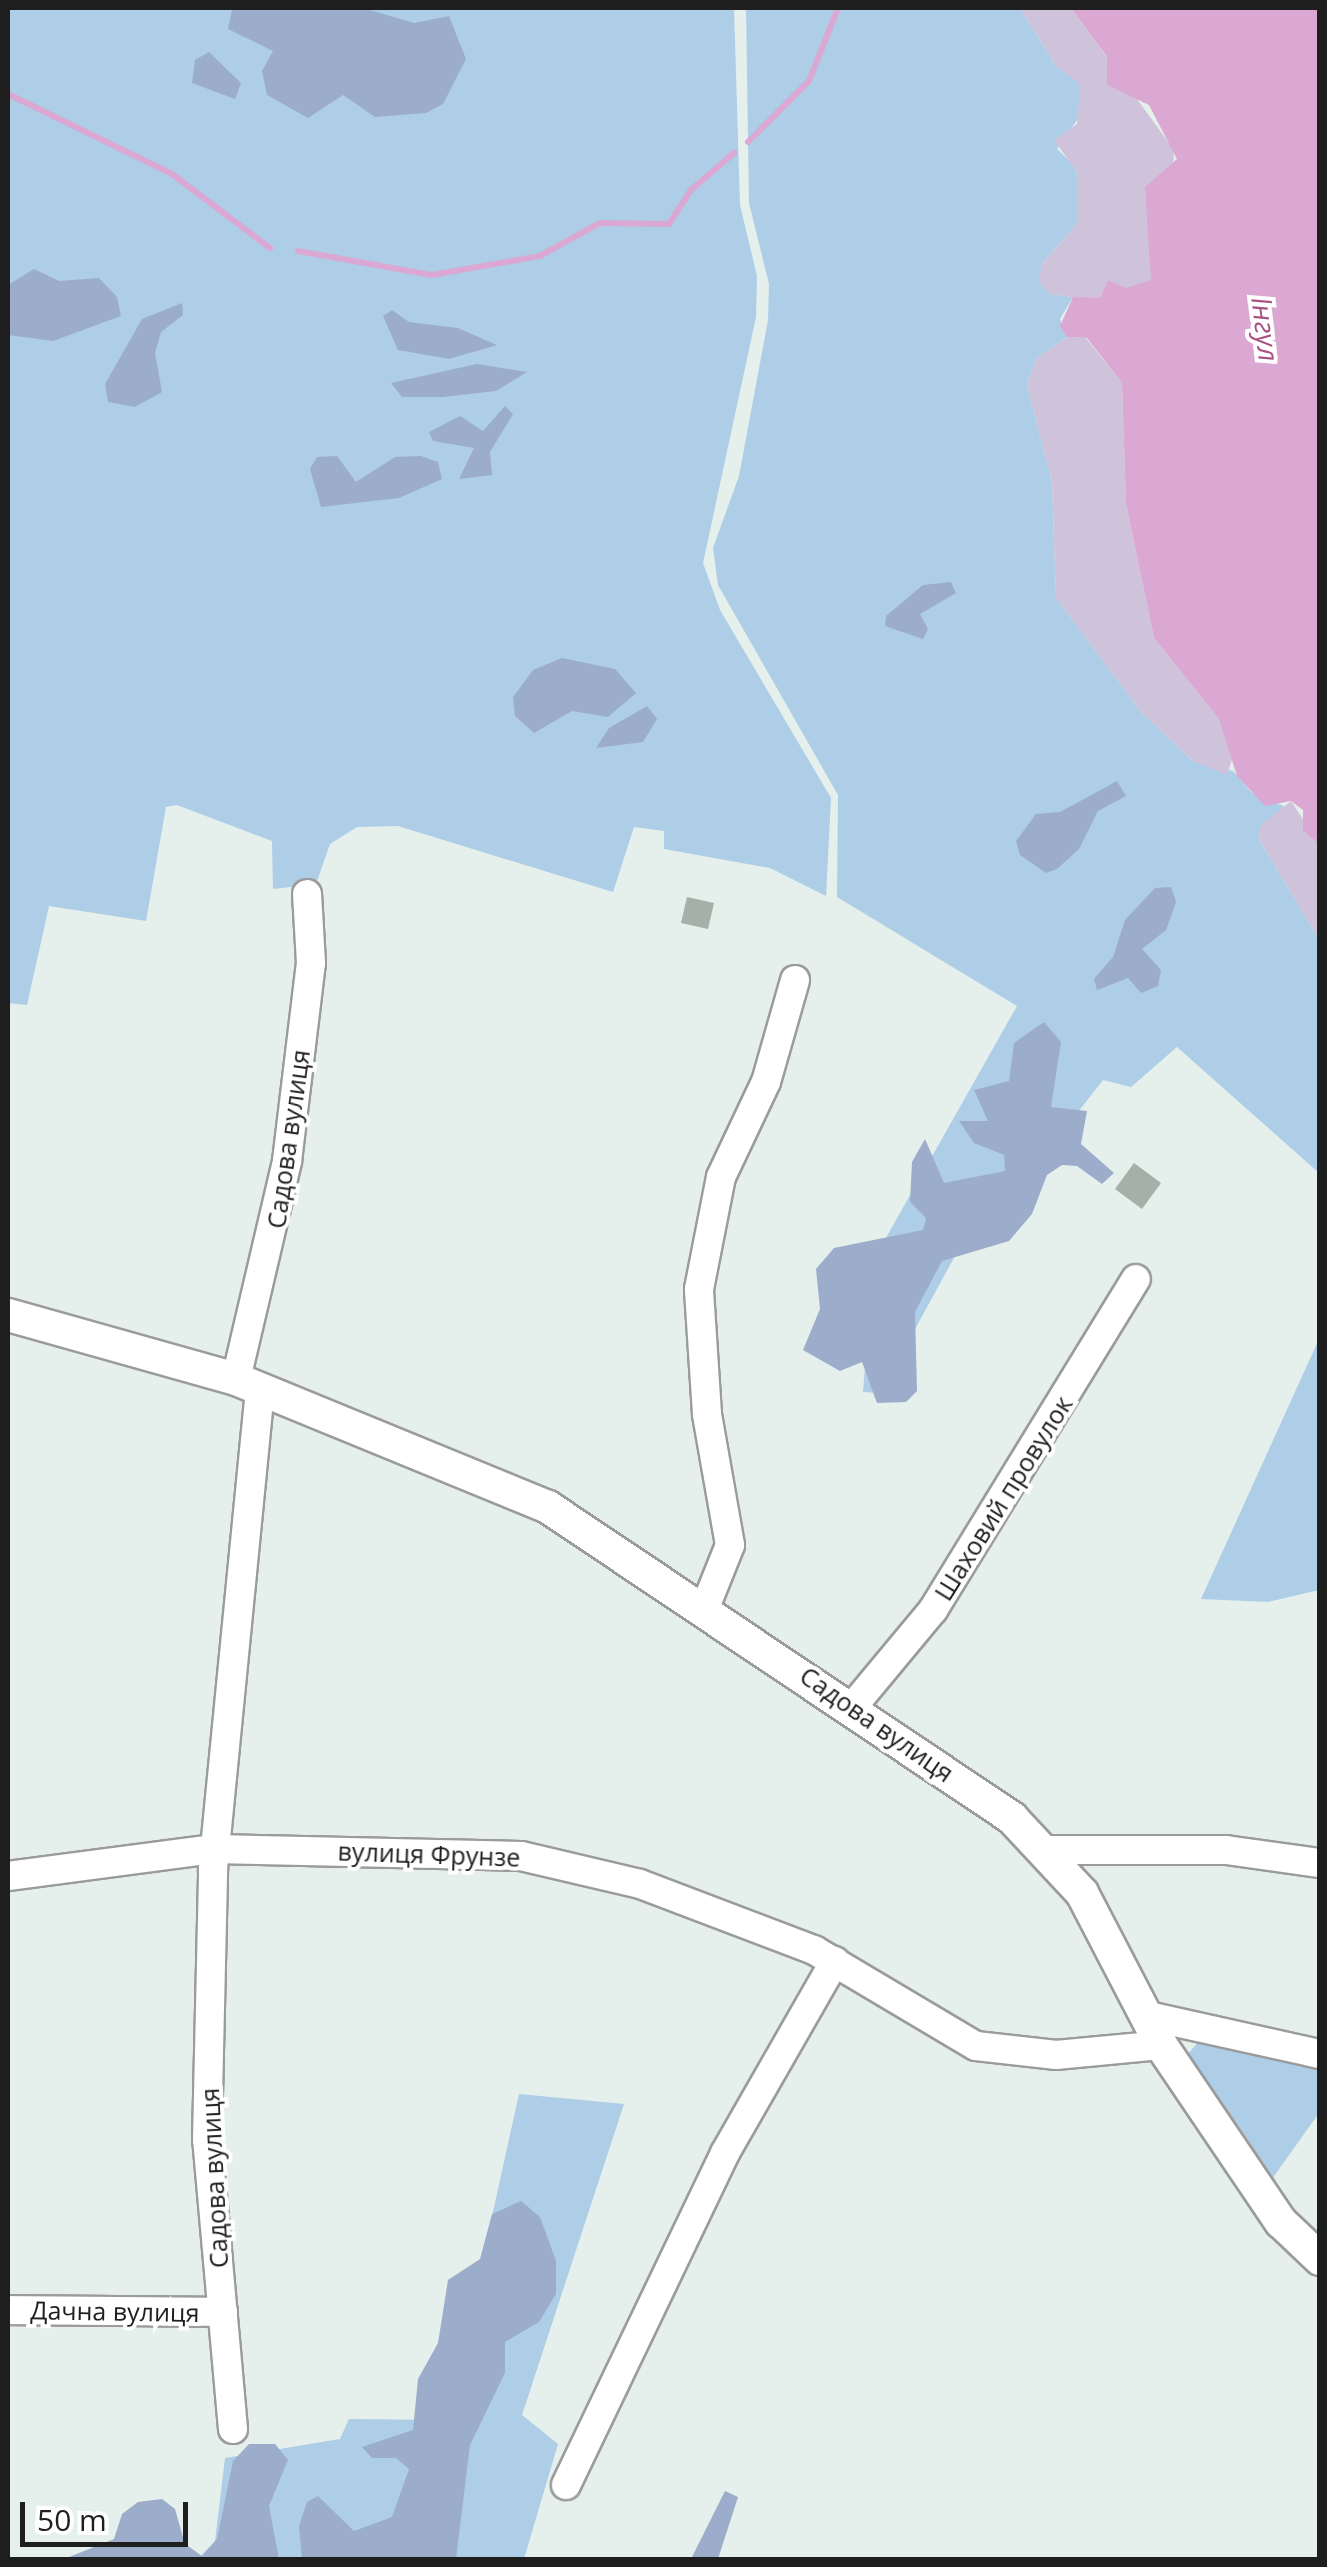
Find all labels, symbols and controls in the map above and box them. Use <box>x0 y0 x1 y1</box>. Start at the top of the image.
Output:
water label: Інгул <box>1245 295 1287 363</box>
street label: Садова вулиця <box>261 1048 315 1230</box>
street label: Шаховий провулок <box>928 1390 1078 1606</box>
street label: Садова вулиця <box>795 1660 959 1788</box>
street label: вулиця Фрунзе <box>337 1836 521 1872</box>
street label: Садова вулиця <box>194 2087 234 2269</box>
street label: Дачна вулиця <box>30 2295 200 2327</box>
scale bar <box>25 2482 192 2544</box>
text: 50 m <box>37 2499 107 2540</box>

